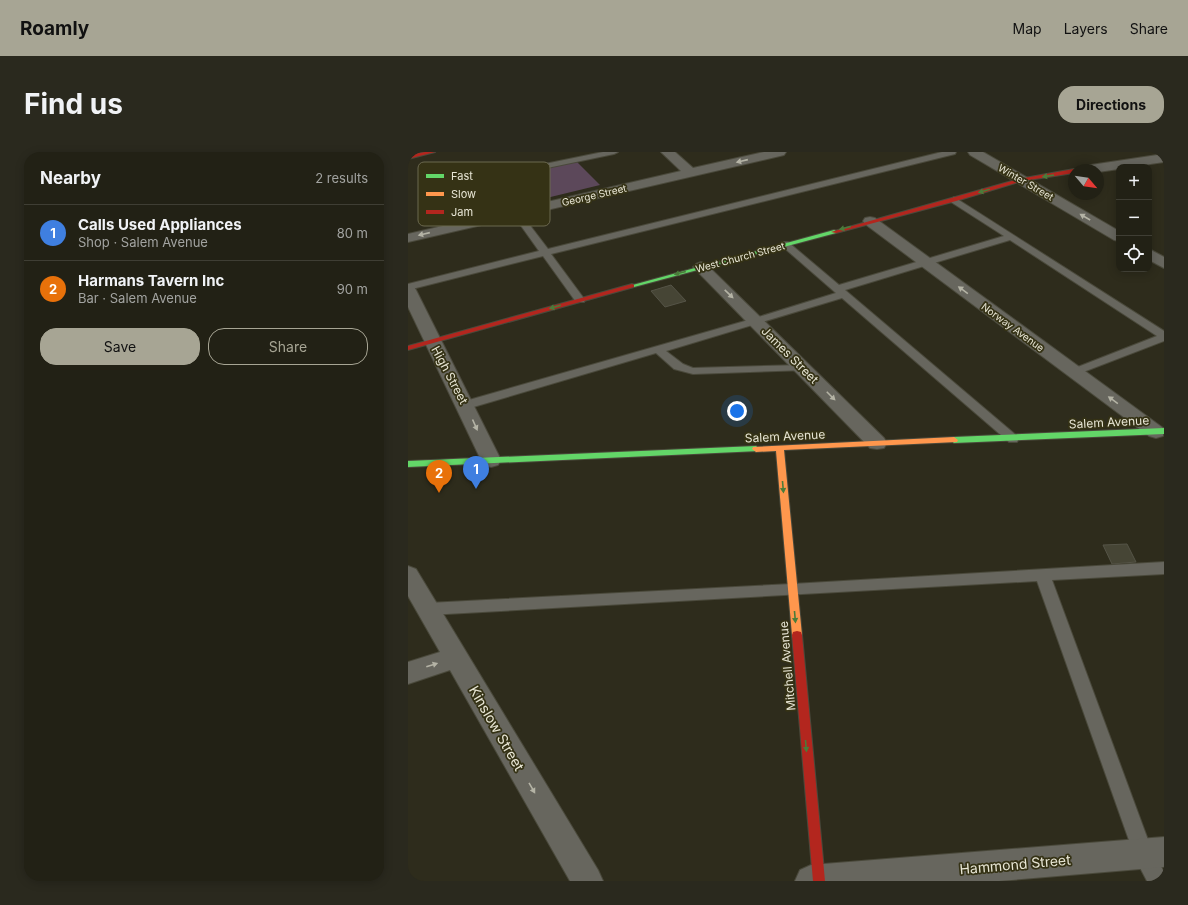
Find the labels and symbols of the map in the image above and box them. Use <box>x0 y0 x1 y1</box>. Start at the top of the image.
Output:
one-way arrow <box>735 158 748 164</box>
street label: Winter Street <box>996 161 1056 203</box>
legend <box>418 162 550 226</box>
north arrow <box>1068 164 1104 200</box>
text: Fast <box>451 169 473 183</box>
one-way arrow <box>1041 173 1054 179</box>
street label: George Street <box>561 182 628 208</box>
text: Slow <box>451 187 476 201</box>
one-way arrow <box>977 188 989 194</box>
text: Jam <box>451 205 473 219</box>
one-way arrow <box>1079 214 1091 221</box>
one-way arrow <box>838 226 851 232</box>
one-way arrow <box>418 231 430 237</box>
street label: West Church Street <box>694 239 787 275</box>
one-way arrow <box>674 270 686 276</box>
one-way arrow <box>958 286 969 294</box>
one-way arrow <box>724 290 734 299</box>
street label: Norway Avenue <box>979 300 1047 354</box>
one-way arrow <box>549 304 561 310</box>
street label: James Street <box>758 323 822 387</box>
street label: High Street <box>428 343 472 407</box>
one-way arrow <box>826 391 836 401</box>
one-way arrow <box>1108 397 1118 405</box>
your location <box>727 401 747 421</box>
street label: Salem Avenue <box>1068 412 1150 432</box>
one-way arrow <box>472 419 478 431</box>
street label: Salem Avenue <box>744 426 826 446</box>
pin: 1 <box>463 456 489 489</box>
pin: 2 <box>426 460 452 493</box>
one-way arrow <box>780 481 787 493</box>
one-way arrow <box>791 611 798 623</box>
street label: Mitchell Avenue <box>776 621 798 711</box>
one-way arrow <box>426 662 438 668</box>
street label: Kinslow Street <box>466 683 528 774</box>
one-way arrow <box>803 740 809 752</box>
one-way arrow <box>529 782 536 794</box>
street label: Hammond Street <box>959 851 1072 877</box>

